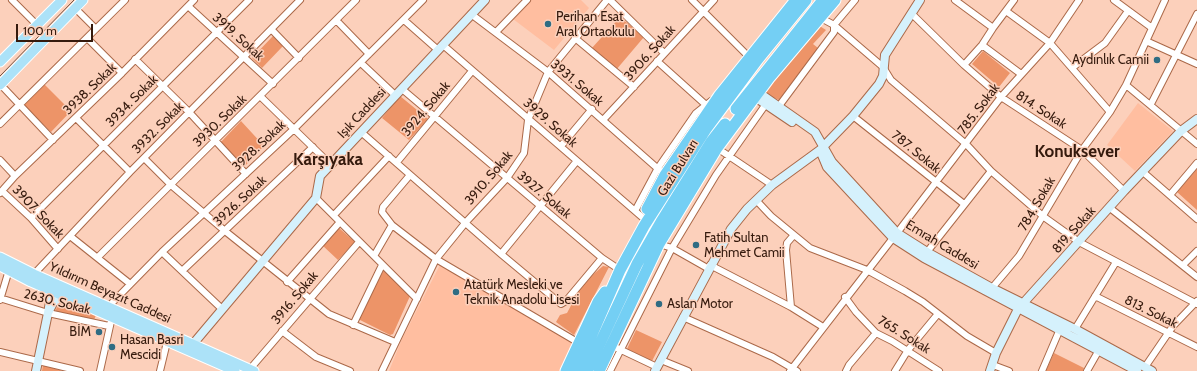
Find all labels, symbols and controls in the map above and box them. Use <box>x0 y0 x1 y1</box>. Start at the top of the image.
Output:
place label: Perihan Esat Aral Ortaokulu <box>556 9 635 40</box>
street label: 3919. Sokak <box>209 10 267 64</box>
scale bar <box>18 16 95 42</box>
marker: Perihan Esat Aral Ortaokulu <box>543 19 553 29</box>
street label: 3906. Sokak <box>621 22 679 84</box>
text: 100 m <box>23 23 57 38</box>
place label: Aydınlık Camii <box>1072 52 1149 68</box>
marker: Aydınlık Camii <box>1152 55 1162 65</box>
street label: 3931. Sokak <box>548 56 606 110</box>
street label: 3938. Sokak <box>60 60 120 118</box>
street label: 3934. Sokak <box>103 72 161 130</box>
street label: 3924. Sokak <box>399 78 453 140</box>
street label: 785. Sokak <box>955 80 1003 138</box>
street label: Işık Caddesi <box>335 84 389 142</box>
street label: 814. Sokak <box>1013 88 1069 132</box>
street label: 3930. Sokak <box>190 92 250 150</box>
street label: 3929. Sokak <box>520 95 580 151</box>
street label: 3932. Sokak <box>129 99 187 157</box>
street label: 3928. Sokak <box>229 117 289 175</box>
street label: 787. Sokak <box>888 127 944 177</box>
street label: Gazi Bulvarı <box>655 137 701 199</box>
district label: Konuksever <box>1034 142 1120 162</box>
street label: 3910. Sokak <box>462 148 516 208</box>
district label: Karşıyaka <box>293 150 363 170</box>
street label: 3927. Sokak <box>514 168 574 222</box>
street label: 3926. Sokak <box>210 173 270 229</box>
street label: 784. Sokak <box>1015 174 1059 234</box>
street label: 3907. Sokak <box>9 182 67 242</box>
street label: 819. Sokak <box>1049 203 1099 257</box>
street label: Emrah Caddesi <box>903 217 981 273</box>
place label: Fatih Sultan Mehmet Camii <box>704 230 785 261</box>
marker: Fatih Sultan Mehmet Camii <box>691 240 701 250</box>
street label: Yıldırım Beyazıt Caddesi <box>47 259 173 327</box>
street label: 3916. Sokak <box>268 268 322 328</box>
place label: Atatürk Mesleki ve Teknik Anadolu Lisesi <box>464 277 579 308</box>
street label: 2630. Sokak <box>22 286 92 318</box>
marker: Atatürk Mesleki ve Teknik Anadolu Lisesi <box>451 287 461 297</box>
street label: 813. Sokak <box>1122 292 1180 332</box>
place label: Aslan Motor <box>667 296 733 312</box>
marker: Aslan Motor <box>654 299 664 309</box>
street label: 765. Sokak <box>875 313 933 357</box>
place label: BİM <box>69 324 91 340</box>
marker: BİM <box>94 327 104 337</box>
place label: Hasan Basri Mescidi <box>120 332 183 363</box>
marker: Hasan Basri Mescidi <box>107 342 117 352</box>

